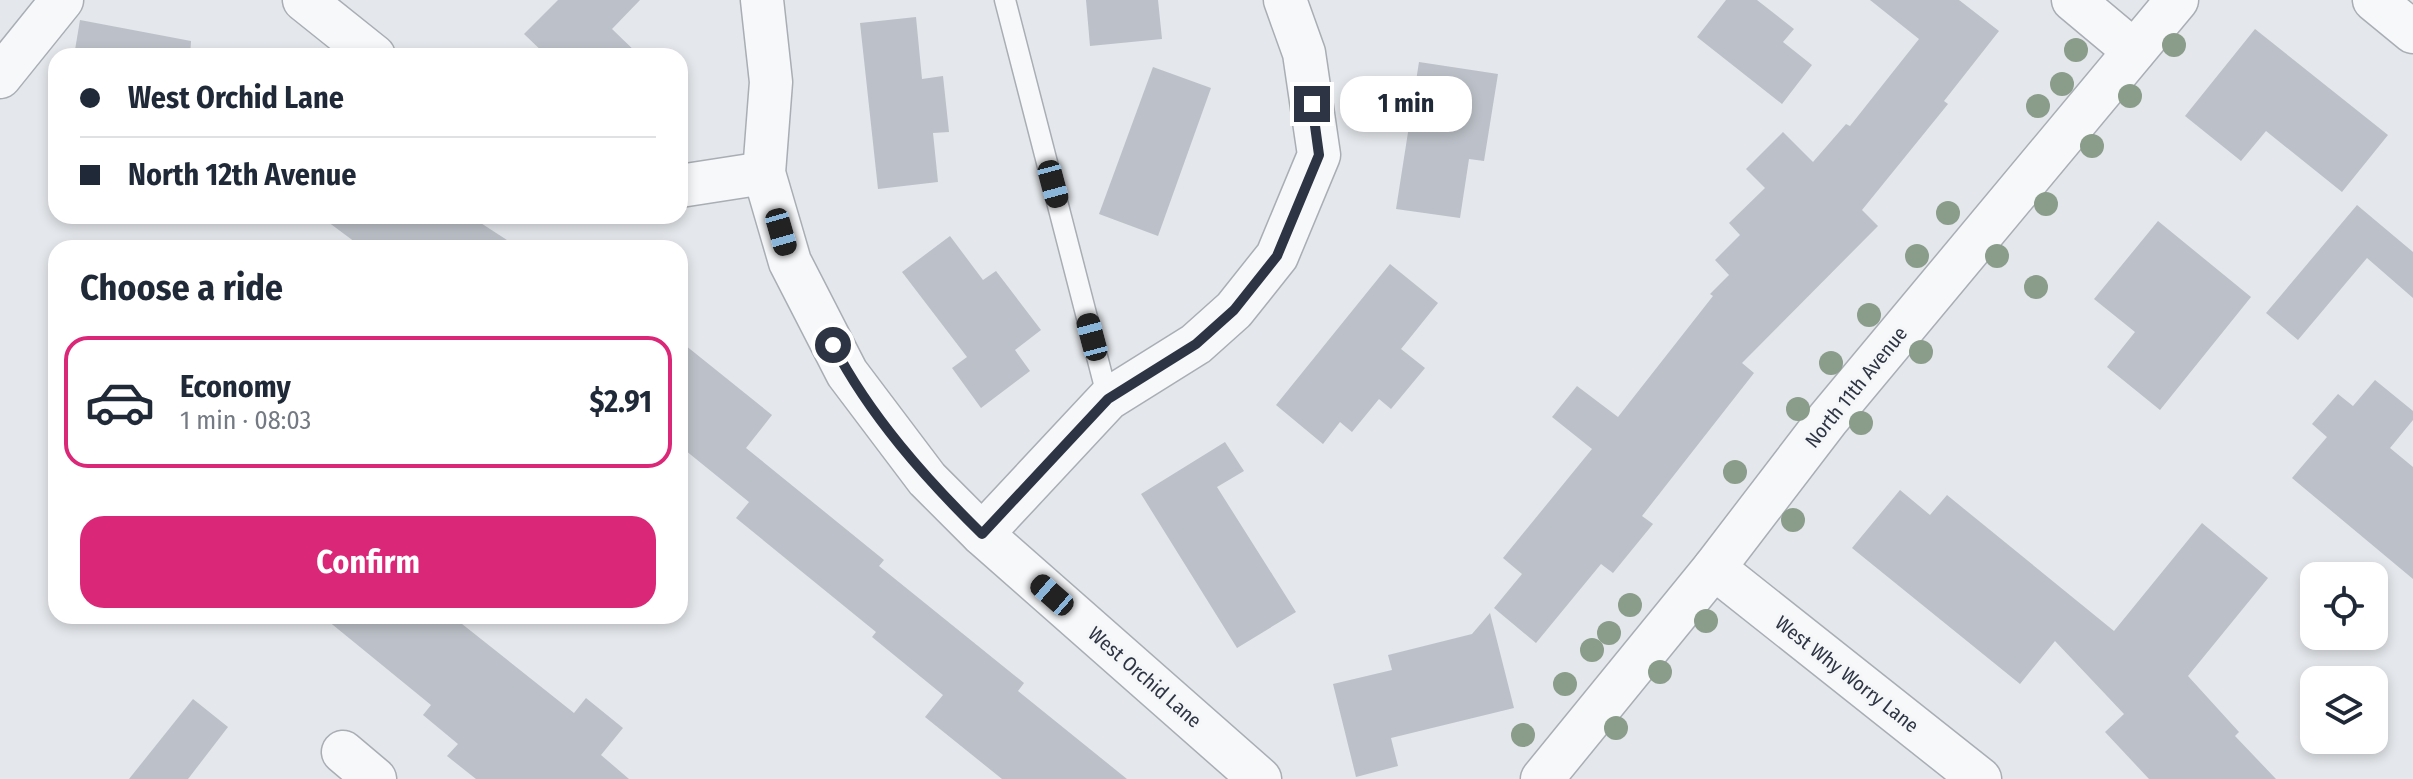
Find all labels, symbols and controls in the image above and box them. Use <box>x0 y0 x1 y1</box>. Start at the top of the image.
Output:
callout: 1 min <box>1340 76 1472 132</box>
text: West Orchid Lane <box>128 80 344 116</box>
route end <box>1294 86 1330 122</box>
text: 1 min <box>1378 88 1434 119</box>
text: North 12th Avenue <box>128 157 356 193</box>
car <box>1035 158 1071 210</box>
car <box>763 206 799 258</box>
text: Choose a ride <box>80 266 283 310</box>
car <box>1074 311 1110 363</box>
street label: North 11th Avenue <box>1800 322 1912 452</box>
route start <box>815 327 851 363</box>
icon: car <box>84 366 156 438</box>
text: Economy <box>180 369 291 405</box>
text: $2.91 <box>590 384 652 420</box>
text: 1 min · 08:03 <box>180 405 311 436</box>
button: Confirm <box>80 516 656 608</box>
map controls <box>2300 562 2388 754</box>
button: locate <box>2300 562 2388 650</box>
car <box>1026 570 1078 620</box>
street label: West Why Worry Lane <box>1771 611 1923 737</box>
street label: West Orchid Lane <box>1084 621 1206 733</box>
button: layers <box>2300 666 2388 754</box>

